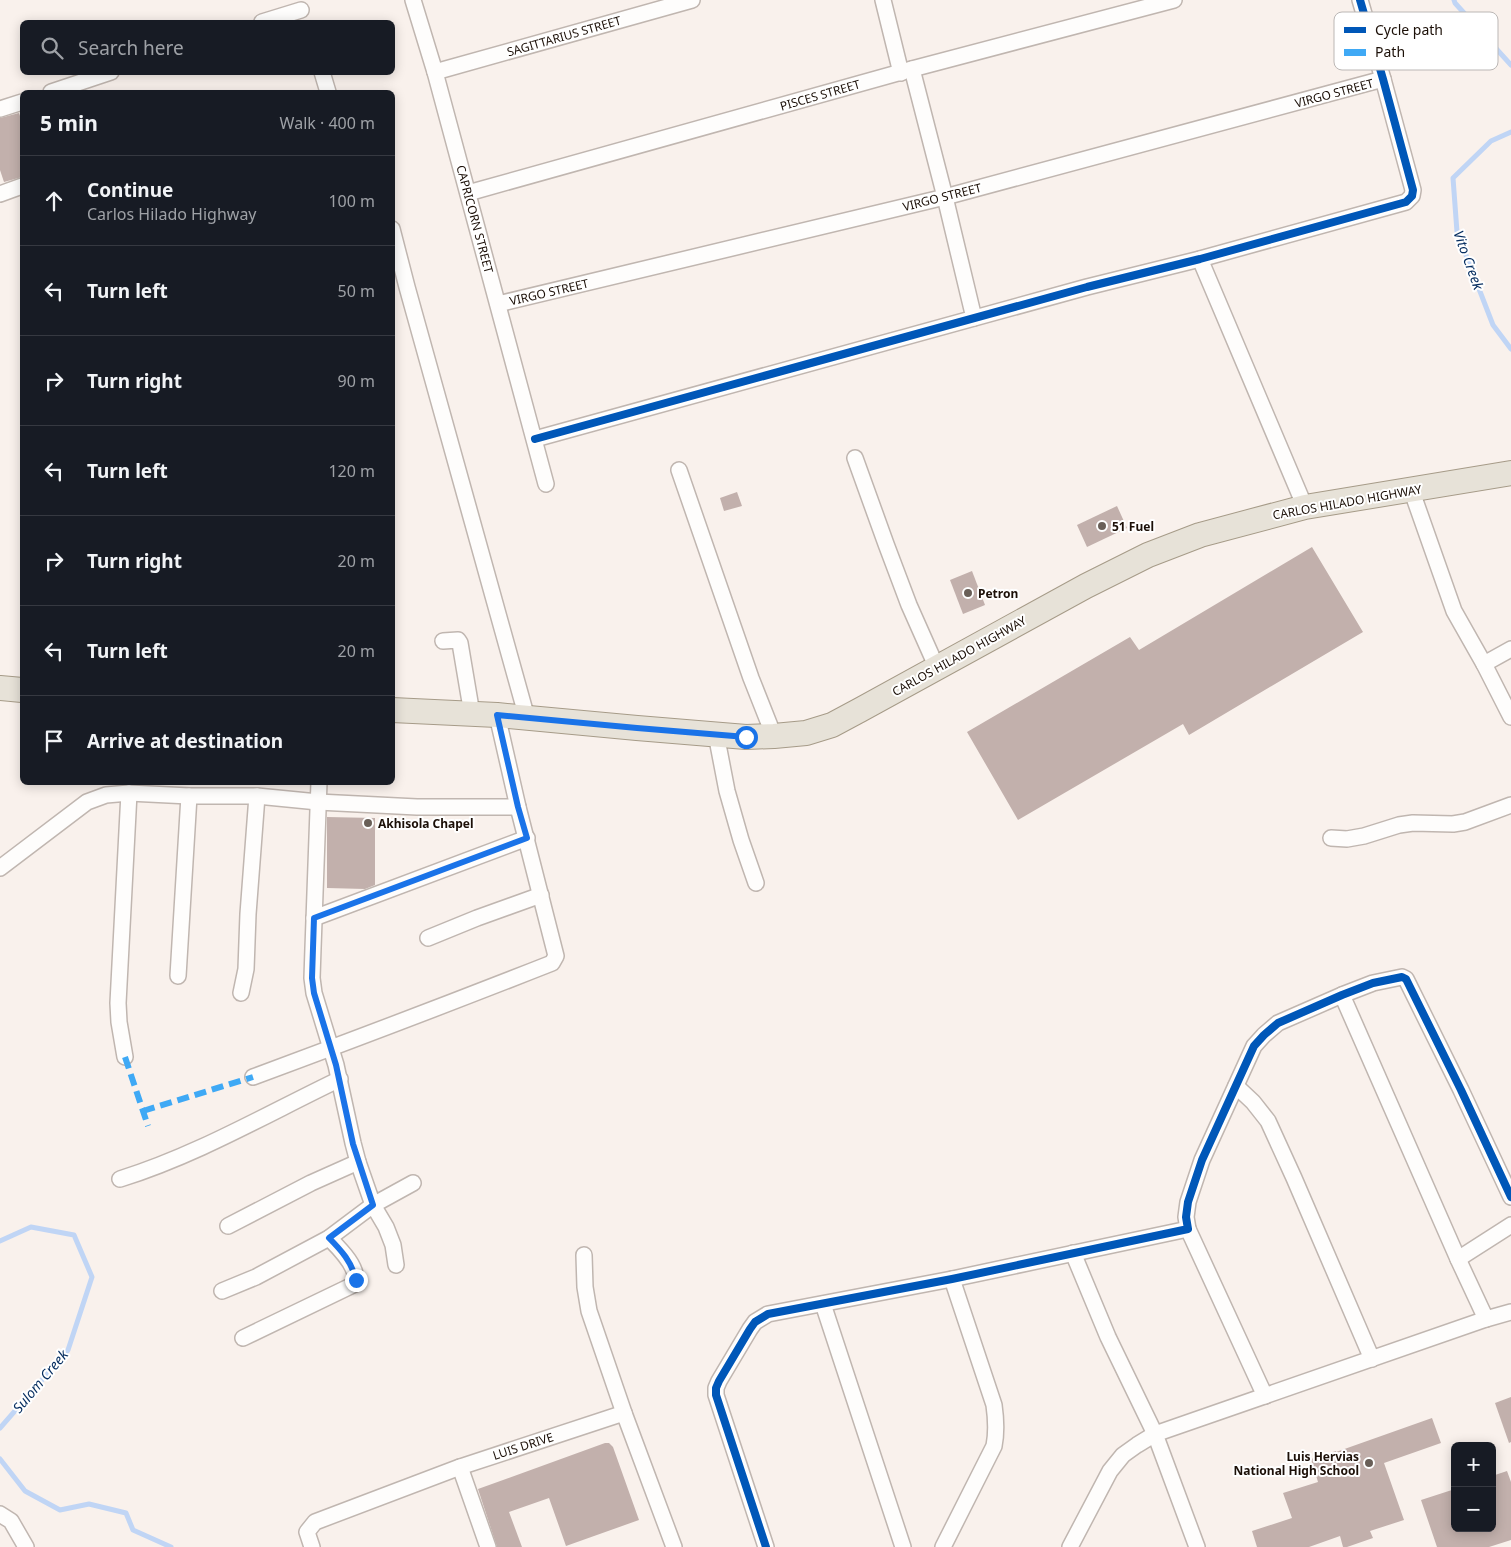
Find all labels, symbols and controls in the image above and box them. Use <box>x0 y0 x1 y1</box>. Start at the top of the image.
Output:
street label: SAGITTARIUS STREET <box>505 11 623 60</box>
legend <box>1334 12 1498 70</box>
search box <box>20 20 395 75</box>
text: Cycle path <box>1375 20 1443 39</box>
icon: search <box>38 34 66 62</box>
text: Search here <box>78 35 184 61</box>
text: Path <box>1375 42 1405 61</box>
street label: VIRGO STREET <box>1293 74 1375 112</box>
street label: PISCES STREET <box>778 75 862 115</box>
text: 5 min <box>40 109 98 137</box>
text: Walk · 400 m <box>280 112 375 134</box>
street label: CAPRICORN STREET <box>452 163 498 275</box>
text: Continue <box>87 177 173 203</box>
street label: VIRGO STREET <box>901 179 984 215</box>
icon: ahead <box>40 187 68 215</box>
text: 100 m <box>328 190 375 212</box>
text: Carlos Hilado Highway <box>87 203 257 225</box>
water label: Vito Creek <box>1449 228 1489 293</box>
street label: VIRGO STREET <box>508 275 591 309</box>
icon: left <box>40 277 68 305</box>
text: Turn left <box>87 278 168 304</box>
text: 50 m <box>338 280 375 302</box>
icon: right <box>40 367 68 395</box>
text: Turn right <box>87 368 182 394</box>
text: 90 m <box>338 370 375 392</box>
icon: left <box>40 457 68 485</box>
text: Turn left <box>87 458 168 484</box>
text: 120 m <box>328 460 375 482</box>
street label: CARLOS HILADO HIGHWAY <box>1271 480 1423 523</box>
place label: 51 Fuel <box>1112 518 1154 535</box>
marker: 51 Fuel <box>1096 520 1108 532</box>
icon: right <box>40 547 68 575</box>
text: Turn right <box>87 548 182 574</box>
text: 20 m <box>338 550 375 572</box>
place label: Petron <box>978 585 1018 602</box>
marker: Petron <box>962 587 974 599</box>
street label: CARLOS HILADO HIGHWAY <box>889 612 1029 700</box>
icon: left <box>40 637 68 665</box>
text: Turn left <box>87 638 168 664</box>
text: 20 m <box>338 640 375 662</box>
route start <box>735 726 758 749</box>
icon: arrive <box>40 727 68 755</box>
text: Arrive at destination <box>87 728 283 754</box>
place label: Akhisola Chapel <box>378 815 474 832</box>
marker: Akhisola Chapel <box>362 817 374 829</box>
route end <box>345 1269 368 1292</box>
water label: Sulom Creek <box>8 1345 73 1417</box>
street label: LUIS DRIVE <box>490 1428 556 1464</box>
map controls <box>1451 1442 1496 1532</box>
button: + <box>1451 1442 1496 1487</box>
place label: Luis Hervias National High School <box>1234 1448 1359 1479</box>
marker: Luis Hervias National High School <box>1363 1457 1375 1469</box>
button: − <box>1451 1487 1496 1532</box>

